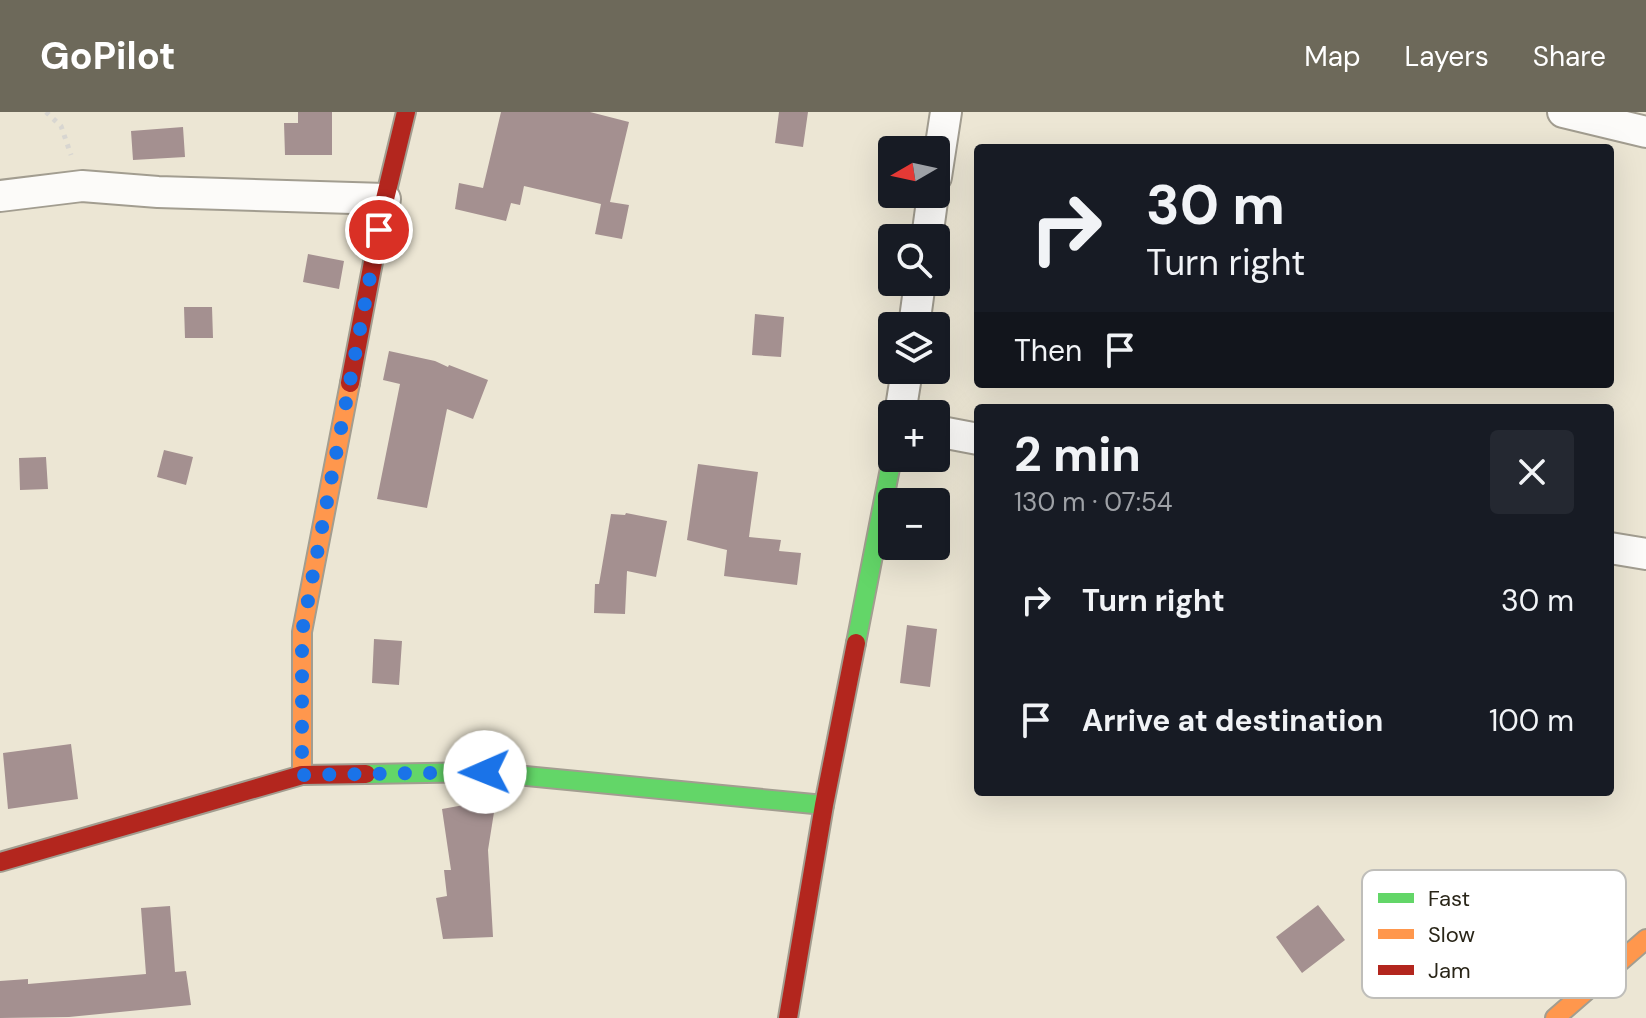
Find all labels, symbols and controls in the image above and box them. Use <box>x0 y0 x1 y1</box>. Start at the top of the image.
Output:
text: GoPilot <box>40 31 176 81</box>
text: Map <box>1304 38 1361 75</box>
text: Layers <box>1405 38 1489 75</box>
text: Share <box>1533 38 1606 75</box>
north arrow <box>878 136 950 208</box>
map controls <box>878 136 950 560</box>
text: 30 m <box>1146 168 1285 241</box>
icon: right <box>1014 176 1118 280</box>
pin <box>345 196 413 264</box>
icon: arrive <box>357 208 401 252</box>
button: search <box>878 224 950 296</box>
text: Turn right <box>1146 239 1305 286</box>
button: layers <box>878 312 950 384</box>
icon: arrive <box>1098 328 1142 372</box>
text: Then <box>1014 331 1082 370</box>
button: + <box>878 400 950 472</box>
text: 2 min <box>1014 423 1141 486</box>
button: close <box>1490 430 1574 514</box>
text: 130 m · 07:54 <box>1014 485 1173 519</box>
button: − <box>878 488 950 560</box>
icon: right <box>1014 578 1058 622</box>
text: Turn right <box>1082 581 1225 620</box>
text: 30 m <box>1501 581 1574 620</box>
icon: arrive <box>1014 698 1058 742</box>
text: Arrive at destination <box>1082 701 1383 740</box>
text: 100 m <box>1489 701 1574 740</box>
position arrow <box>443 730 527 814</box>
legend <box>1362 870 1626 998</box>
text: Fast <box>1428 884 1470 913</box>
text: Slow <box>1428 920 1475 949</box>
text: Jam <box>1428 956 1471 985</box>

